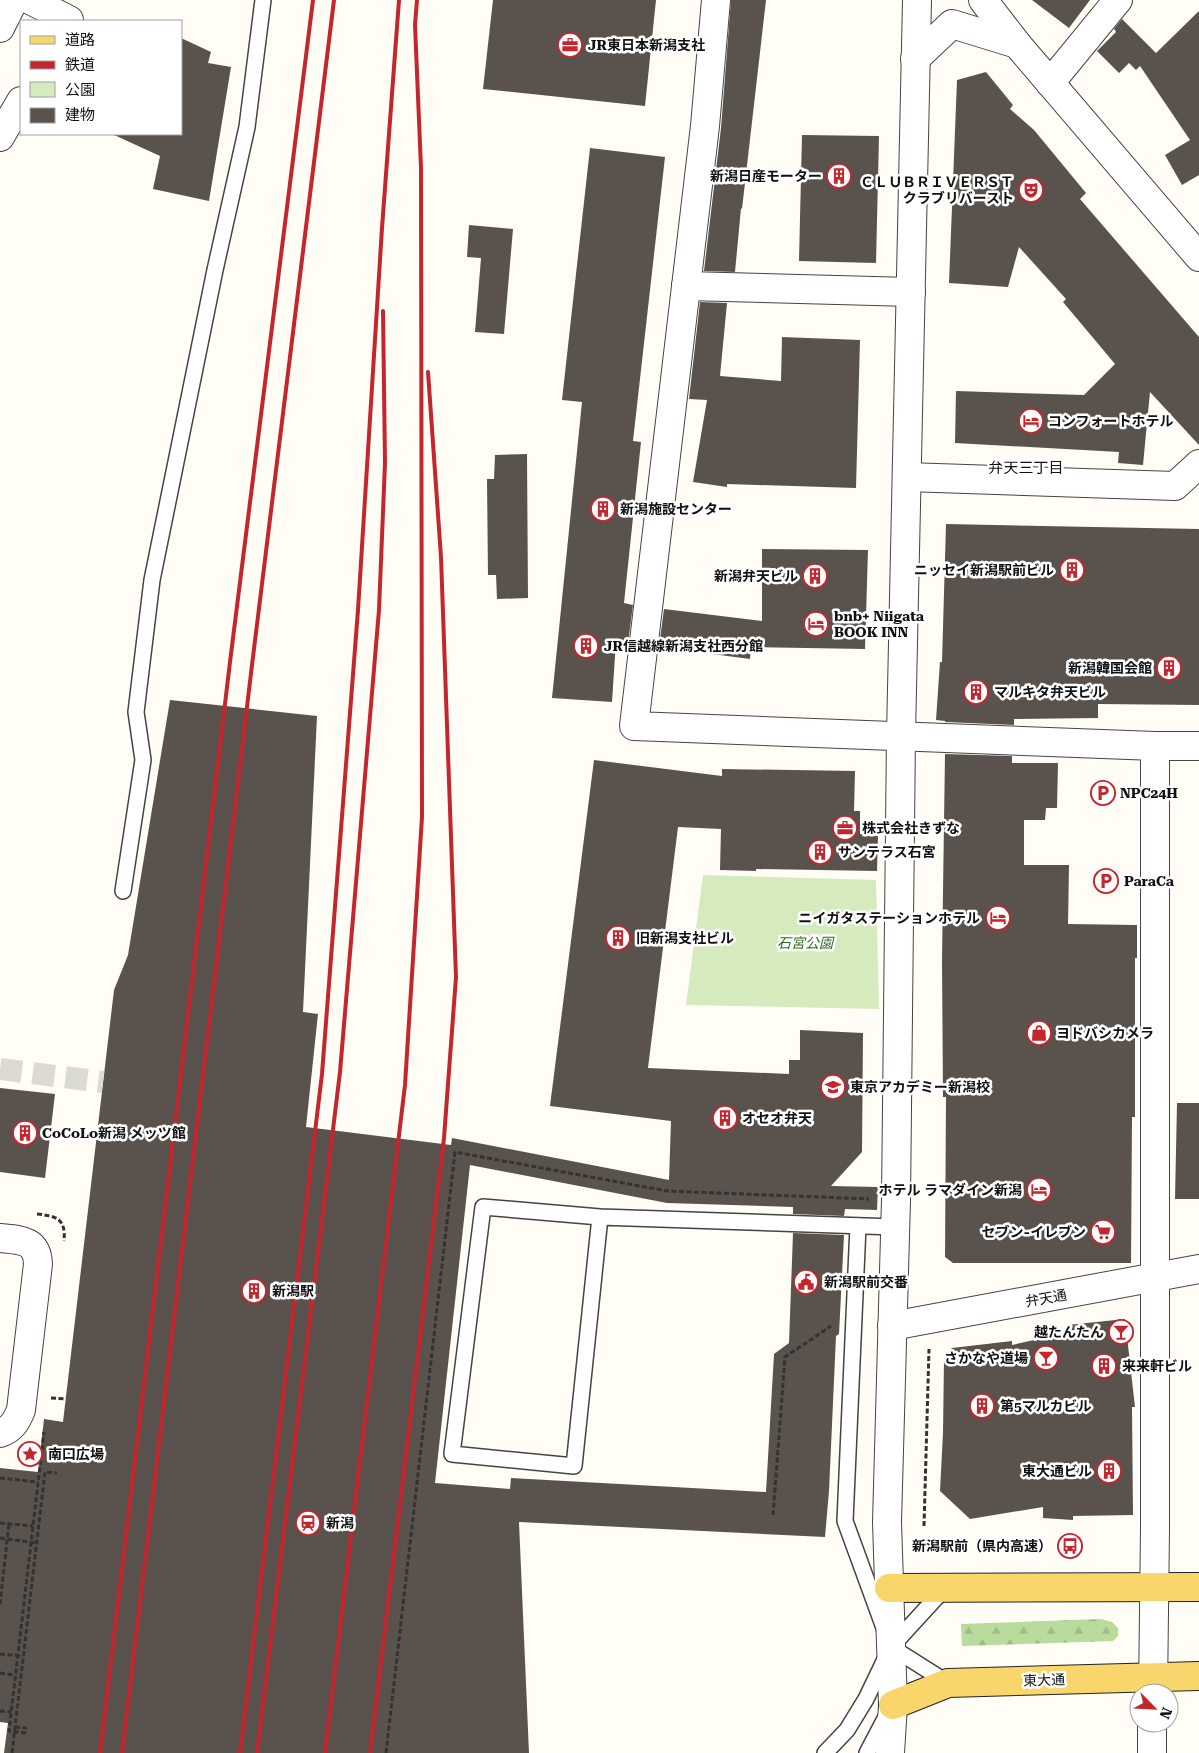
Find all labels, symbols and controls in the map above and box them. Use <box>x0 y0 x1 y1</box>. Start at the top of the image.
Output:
legend <box>20 20 182 135</box>
text: 道路 <box>65 31 95 49</box>
office icon: JR東日本新潟支社 <box>557 32 583 58</box>
place label: JR東日本新潟支社 <box>588 37 705 53</box>
text: 鉄道 <box>65 56 95 74</box>
text: 公園 <box>65 81 95 99</box>
text: 建物 <box>65 106 95 124</box>
building icon: 新潟日産モーター <box>826 163 852 189</box>
place label: 新潟日産モーター <box>710 168 822 184</box>
place label: ＣＬＵＢＲＩＶＥＲＳＴ クラブリバースト <box>860 174 1014 206</box>
theatre icon: ＣＬＵＢＲＩＶＥＲＳＴ クラブリバースト <box>1018 177 1044 203</box>
hotel icon: コンフォートホテル <box>1018 408 1044 434</box>
place label: コンフォートホテル <box>1048 413 1174 429</box>
district label: 弁天三丁目 <box>988 459 1064 477</box>
building icon: 新潟施設センター <box>590 496 616 522</box>
place label: 新潟施設センター <box>620 501 732 517</box>
building icon: ニッセイ新潟駅前ビル <box>1059 557 1085 583</box>
place label: ニッセイ新潟駅前ビル <box>914 562 1054 578</box>
building icon: 新潟弁天ビル <box>802 563 828 589</box>
place label: 新潟弁天ビル <box>714 568 798 584</box>
place label: bnb+ Niigata BOOK INN <box>834 608 925 640</box>
hotel icon: bnb+ Niigata BOOK INN <box>803 611 829 637</box>
building icon: JR信越線新潟支社西分館 <box>573 633 599 659</box>
place label: JR信越線新潟支社西分館 <box>604 638 763 654</box>
building icon: 新潟韓国会館 <box>1156 655 1182 681</box>
place label: 新潟韓国会館 <box>1068 660 1152 676</box>
building icon: マルキタ弁天ビル <box>963 679 989 705</box>
place label: マルキタ弁天ビル <box>994 684 1106 700</box>
parking icon: NPC24H <box>1090 780 1116 806</box>
place label: NPC24H <box>1120 785 1178 801</box>
office icon: 株式会社きずな <box>832 815 858 841</box>
place label: 株式会社きずな <box>862 820 960 836</box>
building icon: サンテラス石宮 <box>807 839 833 865</box>
place label: サンテラス石宮 <box>838 844 936 860</box>
parking icon: ParaCa <box>1093 868 1119 894</box>
place label: ParaCa <box>1124 873 1175 889</box>
hotel icon: ニイガタステーションホテル <box>985 905 1011 931</box>
place label: ニイガタステーションホテル <box>798 910 980 926</box>
building icon: 旧新潟支社ビル <box>605 925 631 951</box>
place label: 旧新潟支社ビル <box>636 930 734 946</box>
park label: 石宮公園 <box>777 935 835 951</box>
shop icon: ヨドバシカメラ <box>1026 1020 1052 1046</box>
place label: ヨドバシカメラ <box>1056 1025 1154 1041</box>
school or university icon: 東京アカデミー新潟校 <box>820 1074 846 1100</box>
place label: 東京アカデミー新潟校 <box>850 1079 990 1095</box>
building icon: オセオ弁天 <box>712 1105 738 1131</box>
place label: オセオ弁天 <box>742 1110 812 1126</box>
building icon: CoCoLo新潟 メッツ館 <box>12 1120 38 1146</box>
place label: CoCoLo新潟 メッツ館 <box>42 1125 186 1141</box>
hotel icon: ホテル ラマダイン新潟 <box>1026 1177 1052 1203</box>
place label: ホテル ラマダイン新潟 <box>878 1182 1022 1198</box>
supermarket icon: セブン-イレブン <box>1090 1219 1116 1245</box>
place label: セブン-イレブン <box>982 1224 1086 1240</box>
public building icon: 新潟駅前交番 <box>793 1269 819 1295</box>
place label: 新潟駅前交番 <box>824 1274 908 1290</box>
building icon: 新潟駅 <box>241 1278 267 1304</box>
place label: 新潟駅 <box>272 1283 314 1299</box>
street label: 弁天通 <box>1024 1286 1068 1310</box>
bar icon: 越たんたん <box>1108 1319 1134 1345</box>
place label: 越たんたん <box>1034 1324 1104 1340</box>
bar icon: さかなや道場 <box>1033 1345 1059 1371</box>
place label: さかなや道場 <box>944 1350 1028 1366</box>
building icon: 来来軒ビル <box>1091 1353 1117 1379</box>
place label: 来来軒ビル <box>1122 1358 1192 1374</box>
building icon: 第5マルカビル <box>969 1393 995 1419</box>
place label: 第5マルカビル <box>1000 1398 1091 1414</box>
place icon: 南口広場 <box>17 1441 43 1467</box>
place label: 南口広場 <box>48 1446 104 1462</box>
building icon: 東大通ビル <box>1096 1458 1122 1484</box>
place label: 東大通ビル <box>1022 1463 1092 1479</box>
station icon: 新潟 <box>295 1510 321 1536</box>
place label: 新潟 <box>326 1515 354 1531</box>
bus stop icon: 新潟駅前（県内高速） <box>1057 1533 1083 1559</box>
place label: 新潟駅前（県内高速） <box>912 1538 1052 1554</box>
street label: 東大通 <box>1023 1671 1065 1689</box>
north arrow <box>1129 1683 1179 1733</box>
text: N <box>1156 1705 1175 1722</box>

